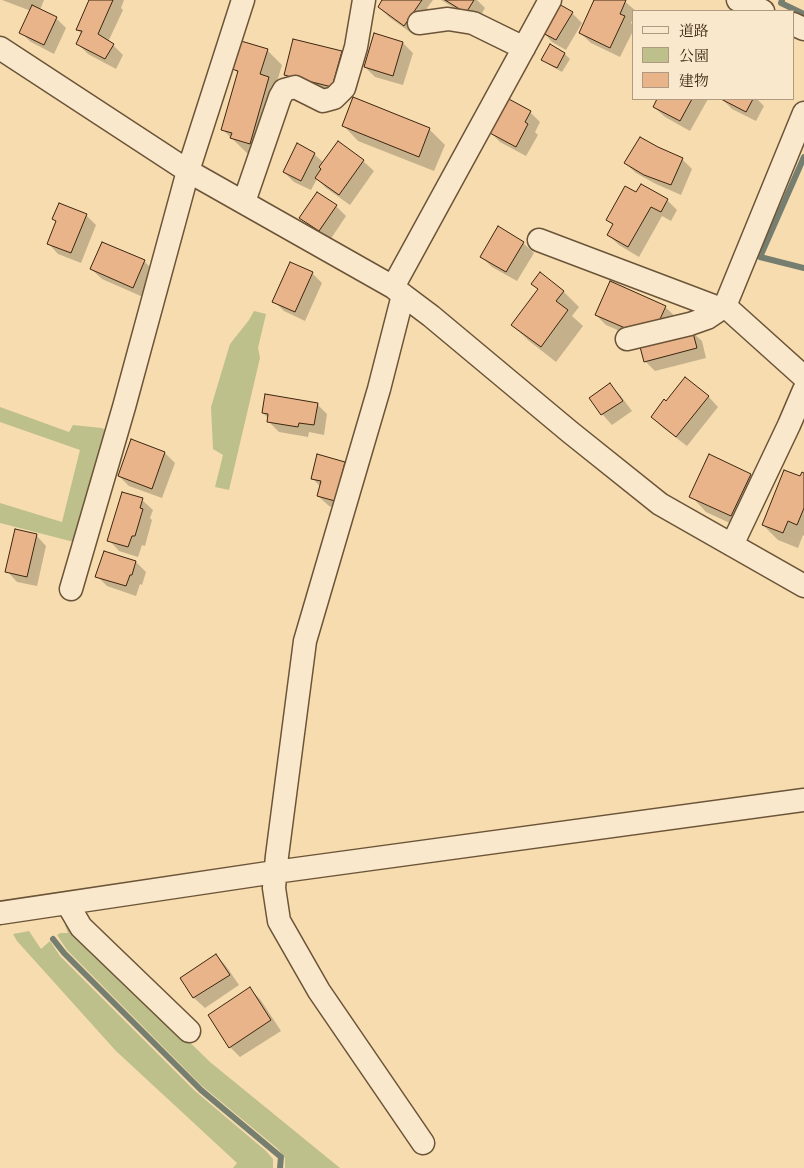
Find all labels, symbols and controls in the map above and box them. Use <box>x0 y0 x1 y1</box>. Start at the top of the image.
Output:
legend <box>632 10 794 100</box>
text: 道路 <box>679 22 709 40</box>
text: 公園 <box>679 47 709 65</box>
text: 建物 <box>679 72 709 90</box>

